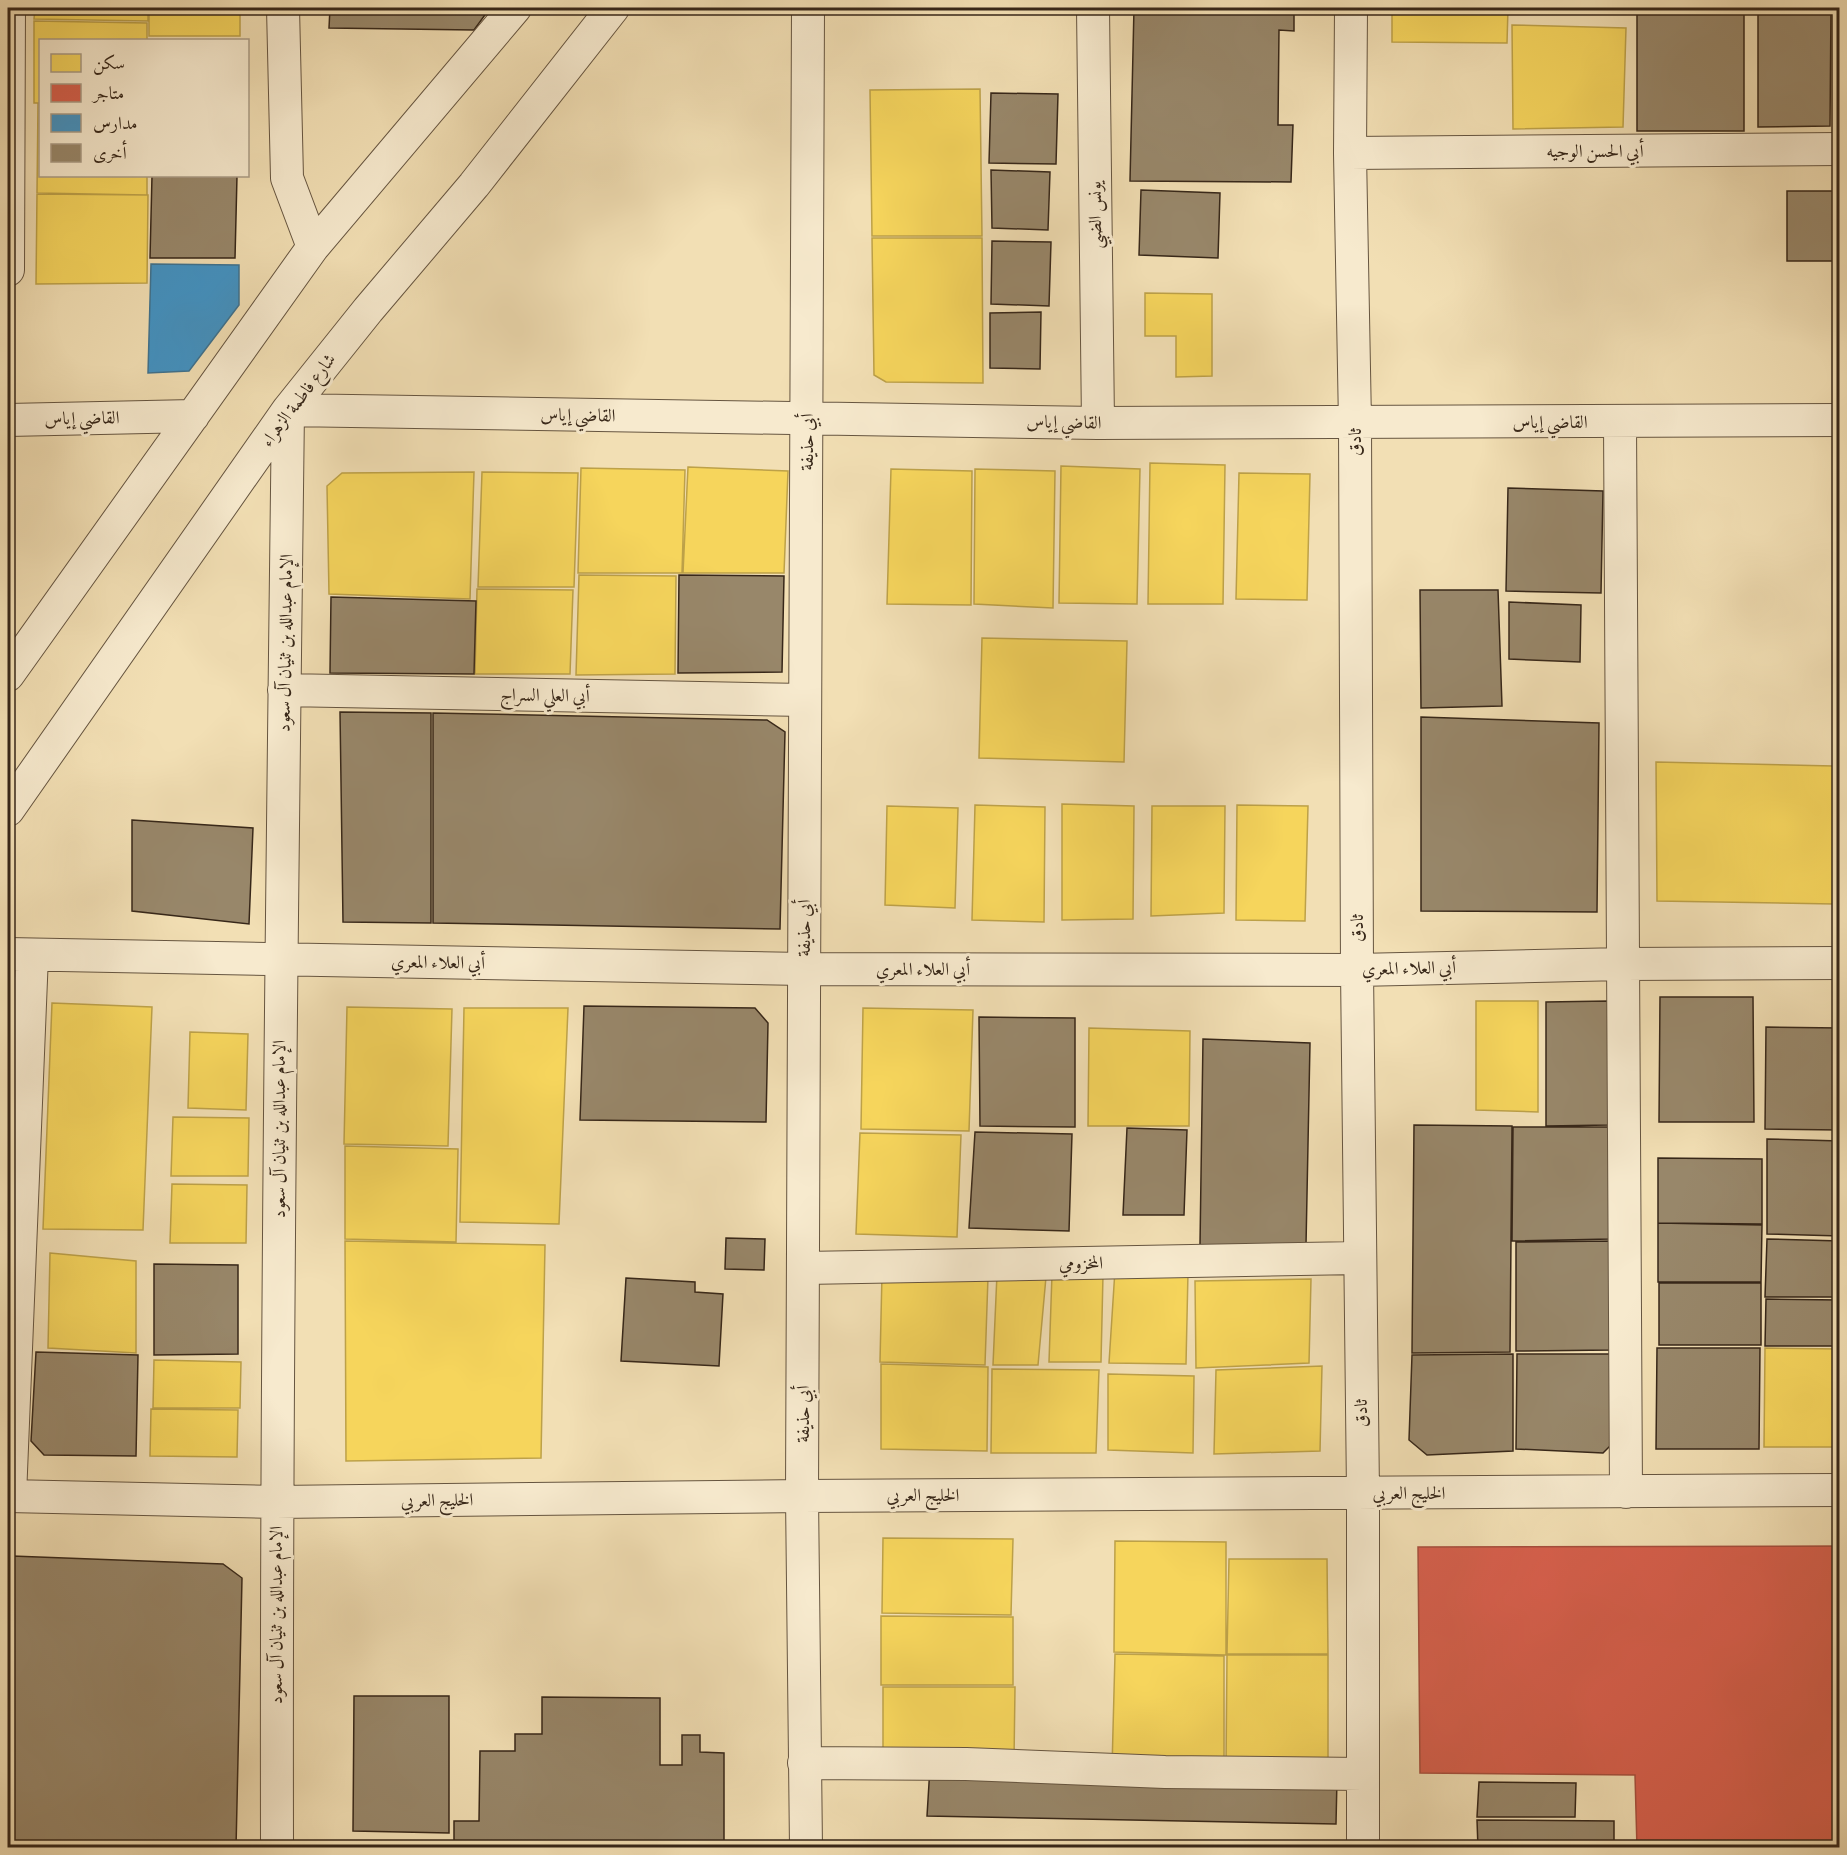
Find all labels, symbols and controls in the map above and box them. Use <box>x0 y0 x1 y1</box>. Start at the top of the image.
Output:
legend <box>39 39 249 177</box>
text: سكن <box>93 52 125 77</box>
text: متاجر <box>91 82 124 107</box>
text: مدارس <box>93 112 137 137</box>
street label: أبي الحسن الوجيه <box>1546 138 1645 166</box>
text: أخرى <box>93 140 128 167</box>
street label: يونس الضبي <box>1083 179 1113 249</box>
street label: شارع فاطمة الزهراء <box>256 349 343 454</box>
street label: القاضي إياس <box>540 403 616 433</box>
street label: القاضي إياس <box>44 406 120 436</box>
street label: القاضي إياس <box>1026 410 1102 440</box>
street label: القاضي إياس <box>1512 411 1588 439</box>
street label: أبي حذيفة <box>794 412 822 471</box>
street label: ثادق <box>1344 427 1369 456</box>
street label: الإمام عبدالله بن ثنيان آل سعود <box>272 554 303 732</box>
street label: أبي العلي السراج <box>500 681 591 713</box>
street label: أبي حذيفة <box>791 898 819 957</box>
street label: ثادق <box>1346 913 1371 942</box>
street label: أبي العلاء المعري <box>391 948 486 978</box>
street label: أبي العلاء المعري <box>1362 954 1457 984</box>
street label: أبي العلاء المعري <box>876 956 971 984</box>
street label: الإمام عبدالله بن ثنيان آل سعود <box>268 1040 295 1218</box>
street label: المخزومي <box>1059 1252 1103 1278</box>
street label: أبي حذيفة <box>790 1384 818 1443</box>
street label: ثادق <box>1350 1398 1375 1427</box>
street label: الخليج العربي <box>1373 1482 1446 1509</box>
street label: الخليج العربي <box>887 1484 960 1511</box>
street label: الخليج العربي <box>400 1488 474 1517</box>
street label: الإمام عبدالله بن ثنيان آل سعود <box>265 1526 292 1704</box>

